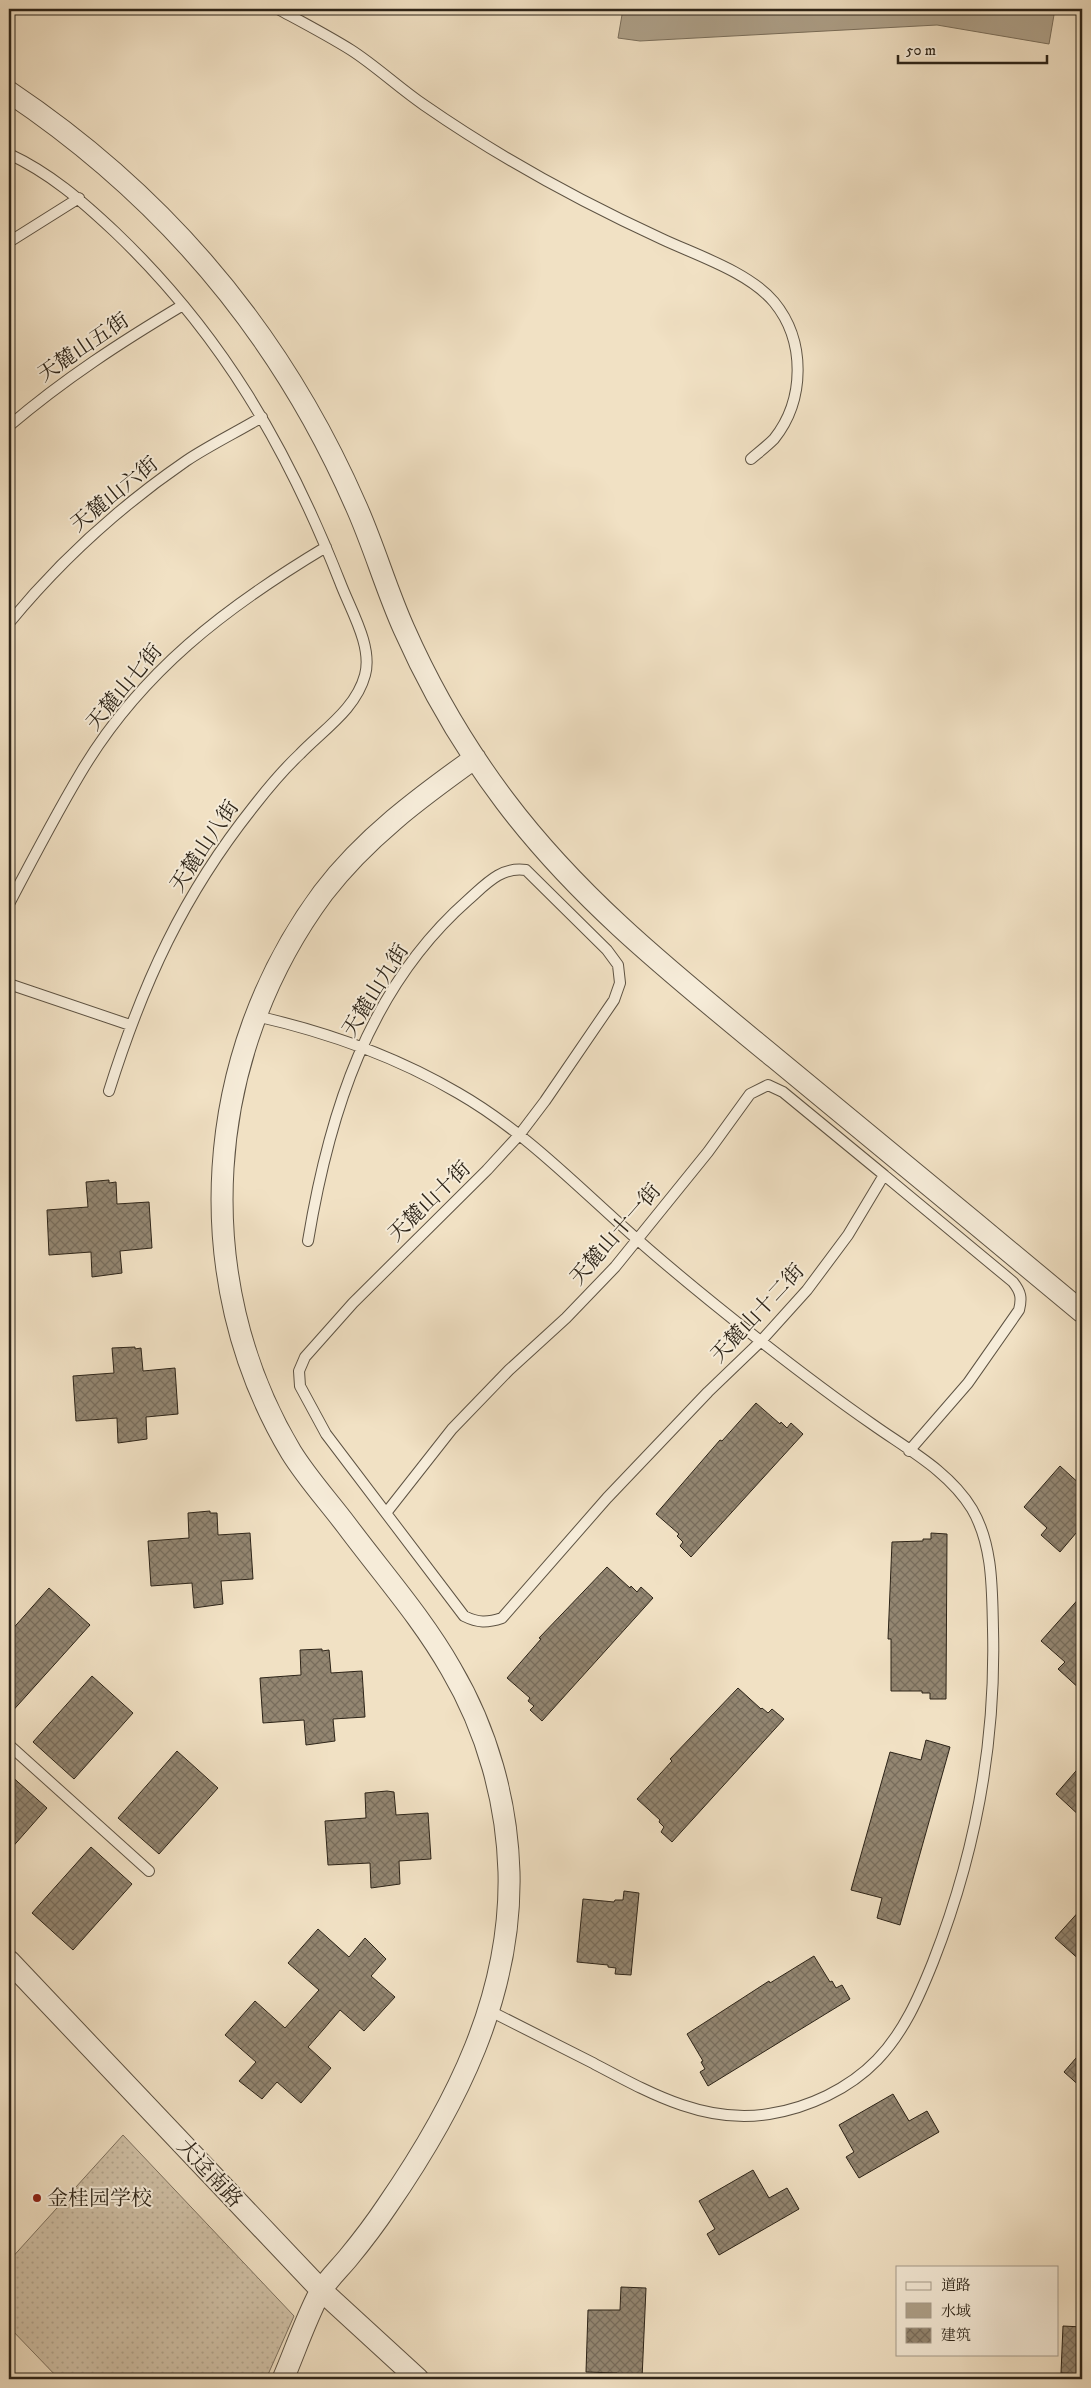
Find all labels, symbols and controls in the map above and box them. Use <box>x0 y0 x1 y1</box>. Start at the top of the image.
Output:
scale bar <box>898 32 1047 64</box>
text: 50 m <box>906 41 936 60</box>
street label: 天麓山五街 <box>33 308 134 388</box>
street label: 天麓山六街 <box>66 452 164 538</box>
street label: 天麓山七街 <box>81 639 168 736</box>
street label: 天麓山八街 <box>165 796 245 897</box>
street label: 天麓山九街 <box>337 939 415 1042</box>
street label: 天麓山十街 <box>383 1156 476 1248</box>
street label: 天麓山十一街 <box>565 1179 667 1291</box>
street label: 天麓山十二街 <box>705 1259 810 1369</box>
street label: 大迳南路 <box>171 2134 247 2213</box>
place label: 金桂园学校 <box>47 2186 152 2212</box>
marker: 金桂园学校 <box>31 2192 43 2204</box>
legend <box>896 2266 1058 2356</box>
text: 道路 <box>941 2276 971 2295</box>
text: 水域 <box>941 2302 971 2321</box>
text: 建筑 <box>941 2326 971 2345</box>

